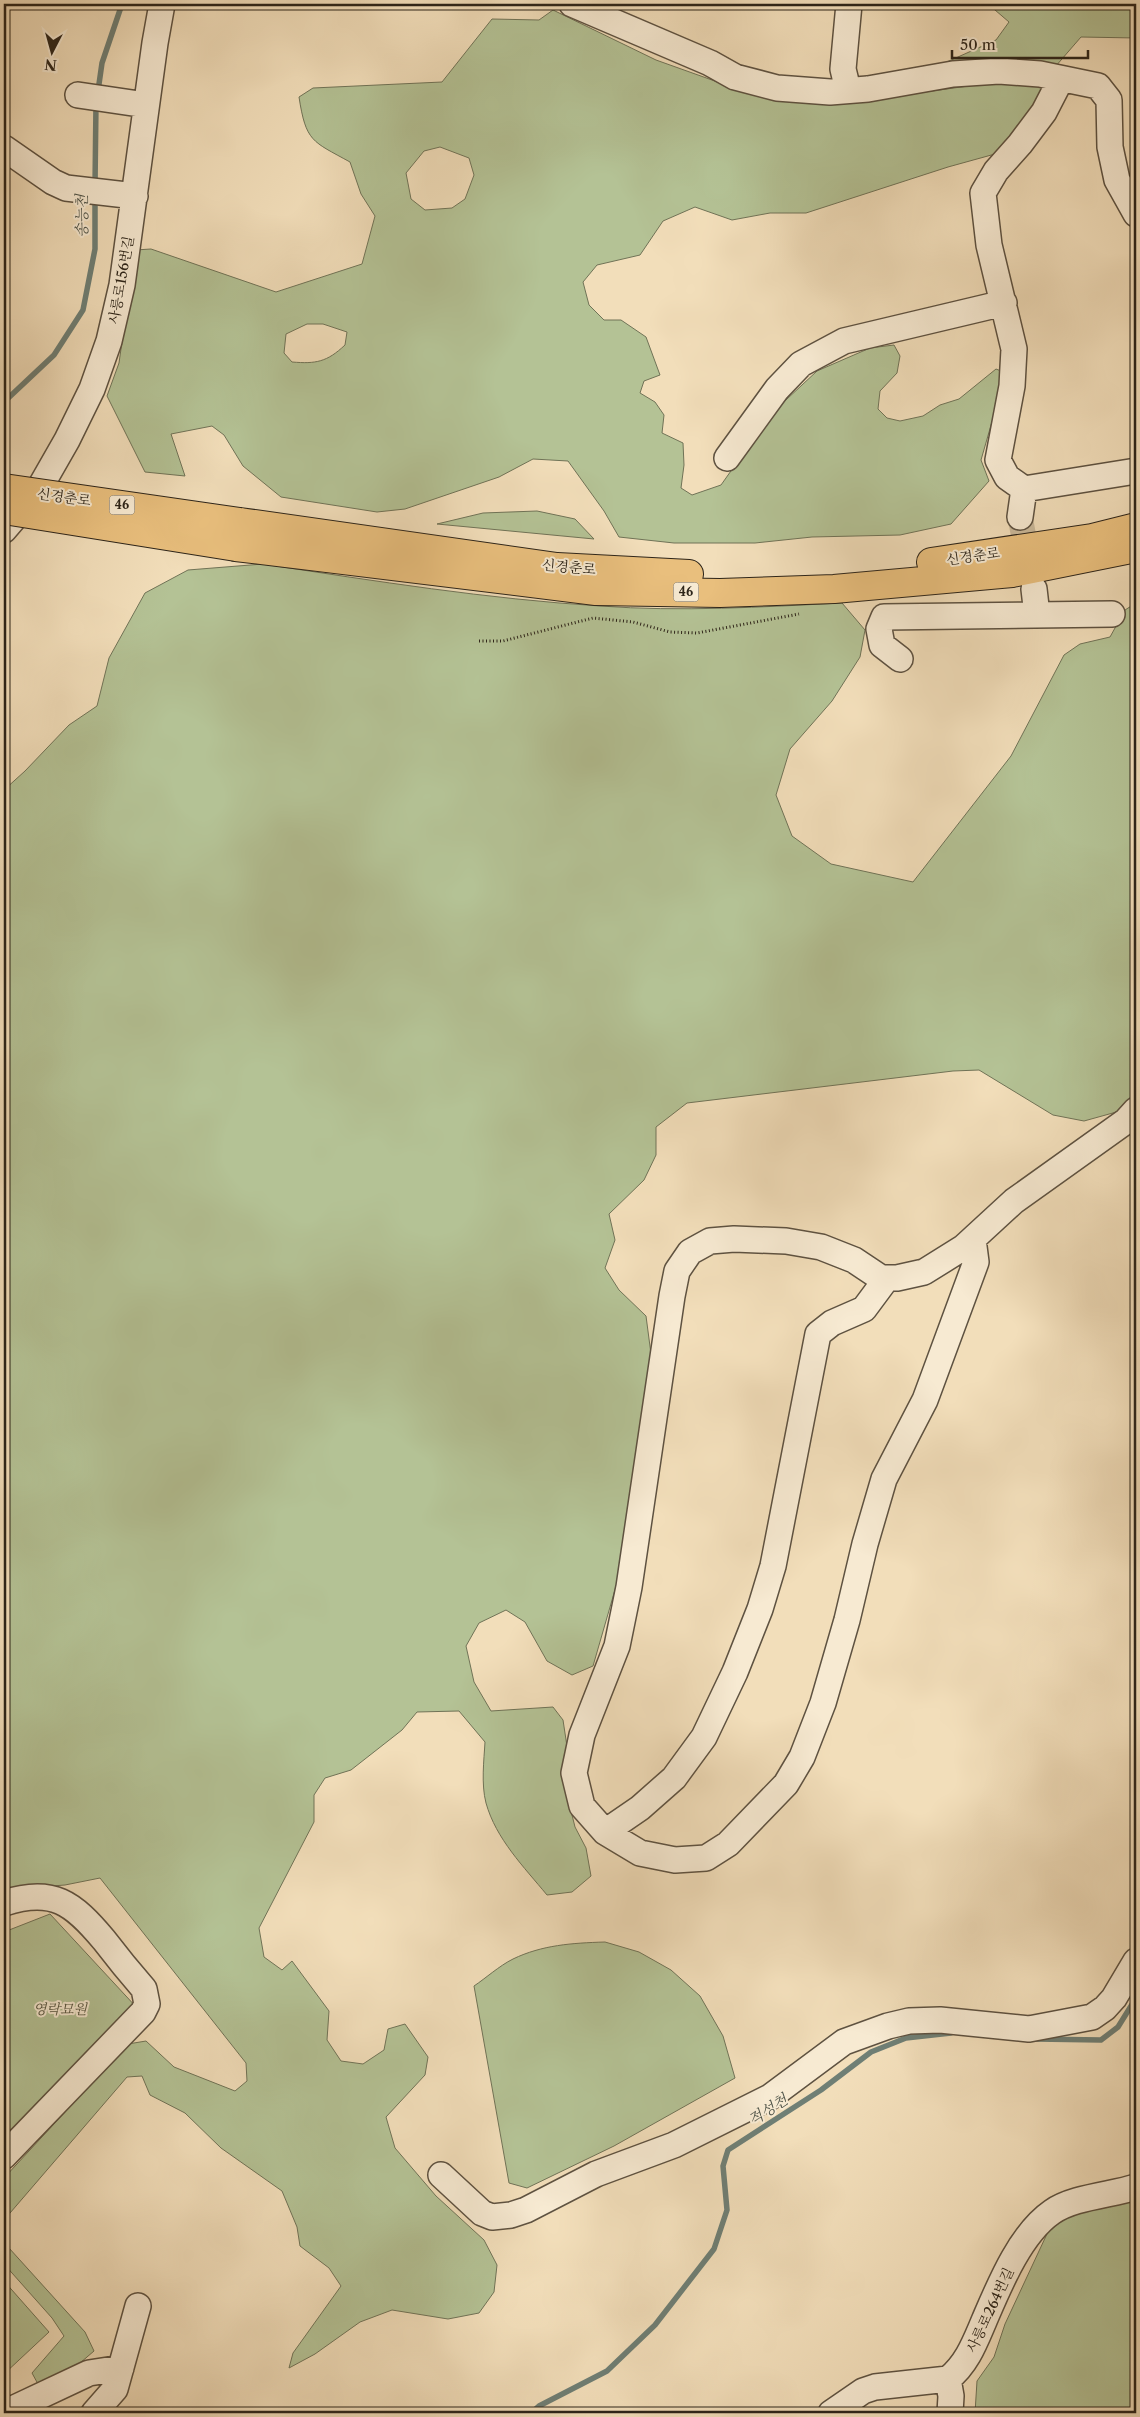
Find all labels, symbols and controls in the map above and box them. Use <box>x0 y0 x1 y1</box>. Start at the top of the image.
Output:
north arrow <box>28 28 78 78</box>
scale bar <box>952 28 1089 60</box>
text: 50 m <box>960 35 996 54</box>
text: N <box>44 55 58 75</box>
water label: 송능천 <box>72 193 91 238</box>
street label: 사릉로156번길 <box>104 234 138 326</box>
street label: 신경춘로 <box>36 484 93 510</box>
road number: 46 <box>110 496 134 514</box>
street label: 신경춘로 <box>945 543 1002 569</box>
street label: 신경춘로 <box>541 556 597 578</box>
road number: 46 <box>674 582 698 602</box>
park label: 영락묘원 <box>33 2000 89 2018</box>
water label: 적성천 <box>744 2089 792 2129</box>
street label: 사릉로264번길 <box>962 2265 1018 2355</box>

